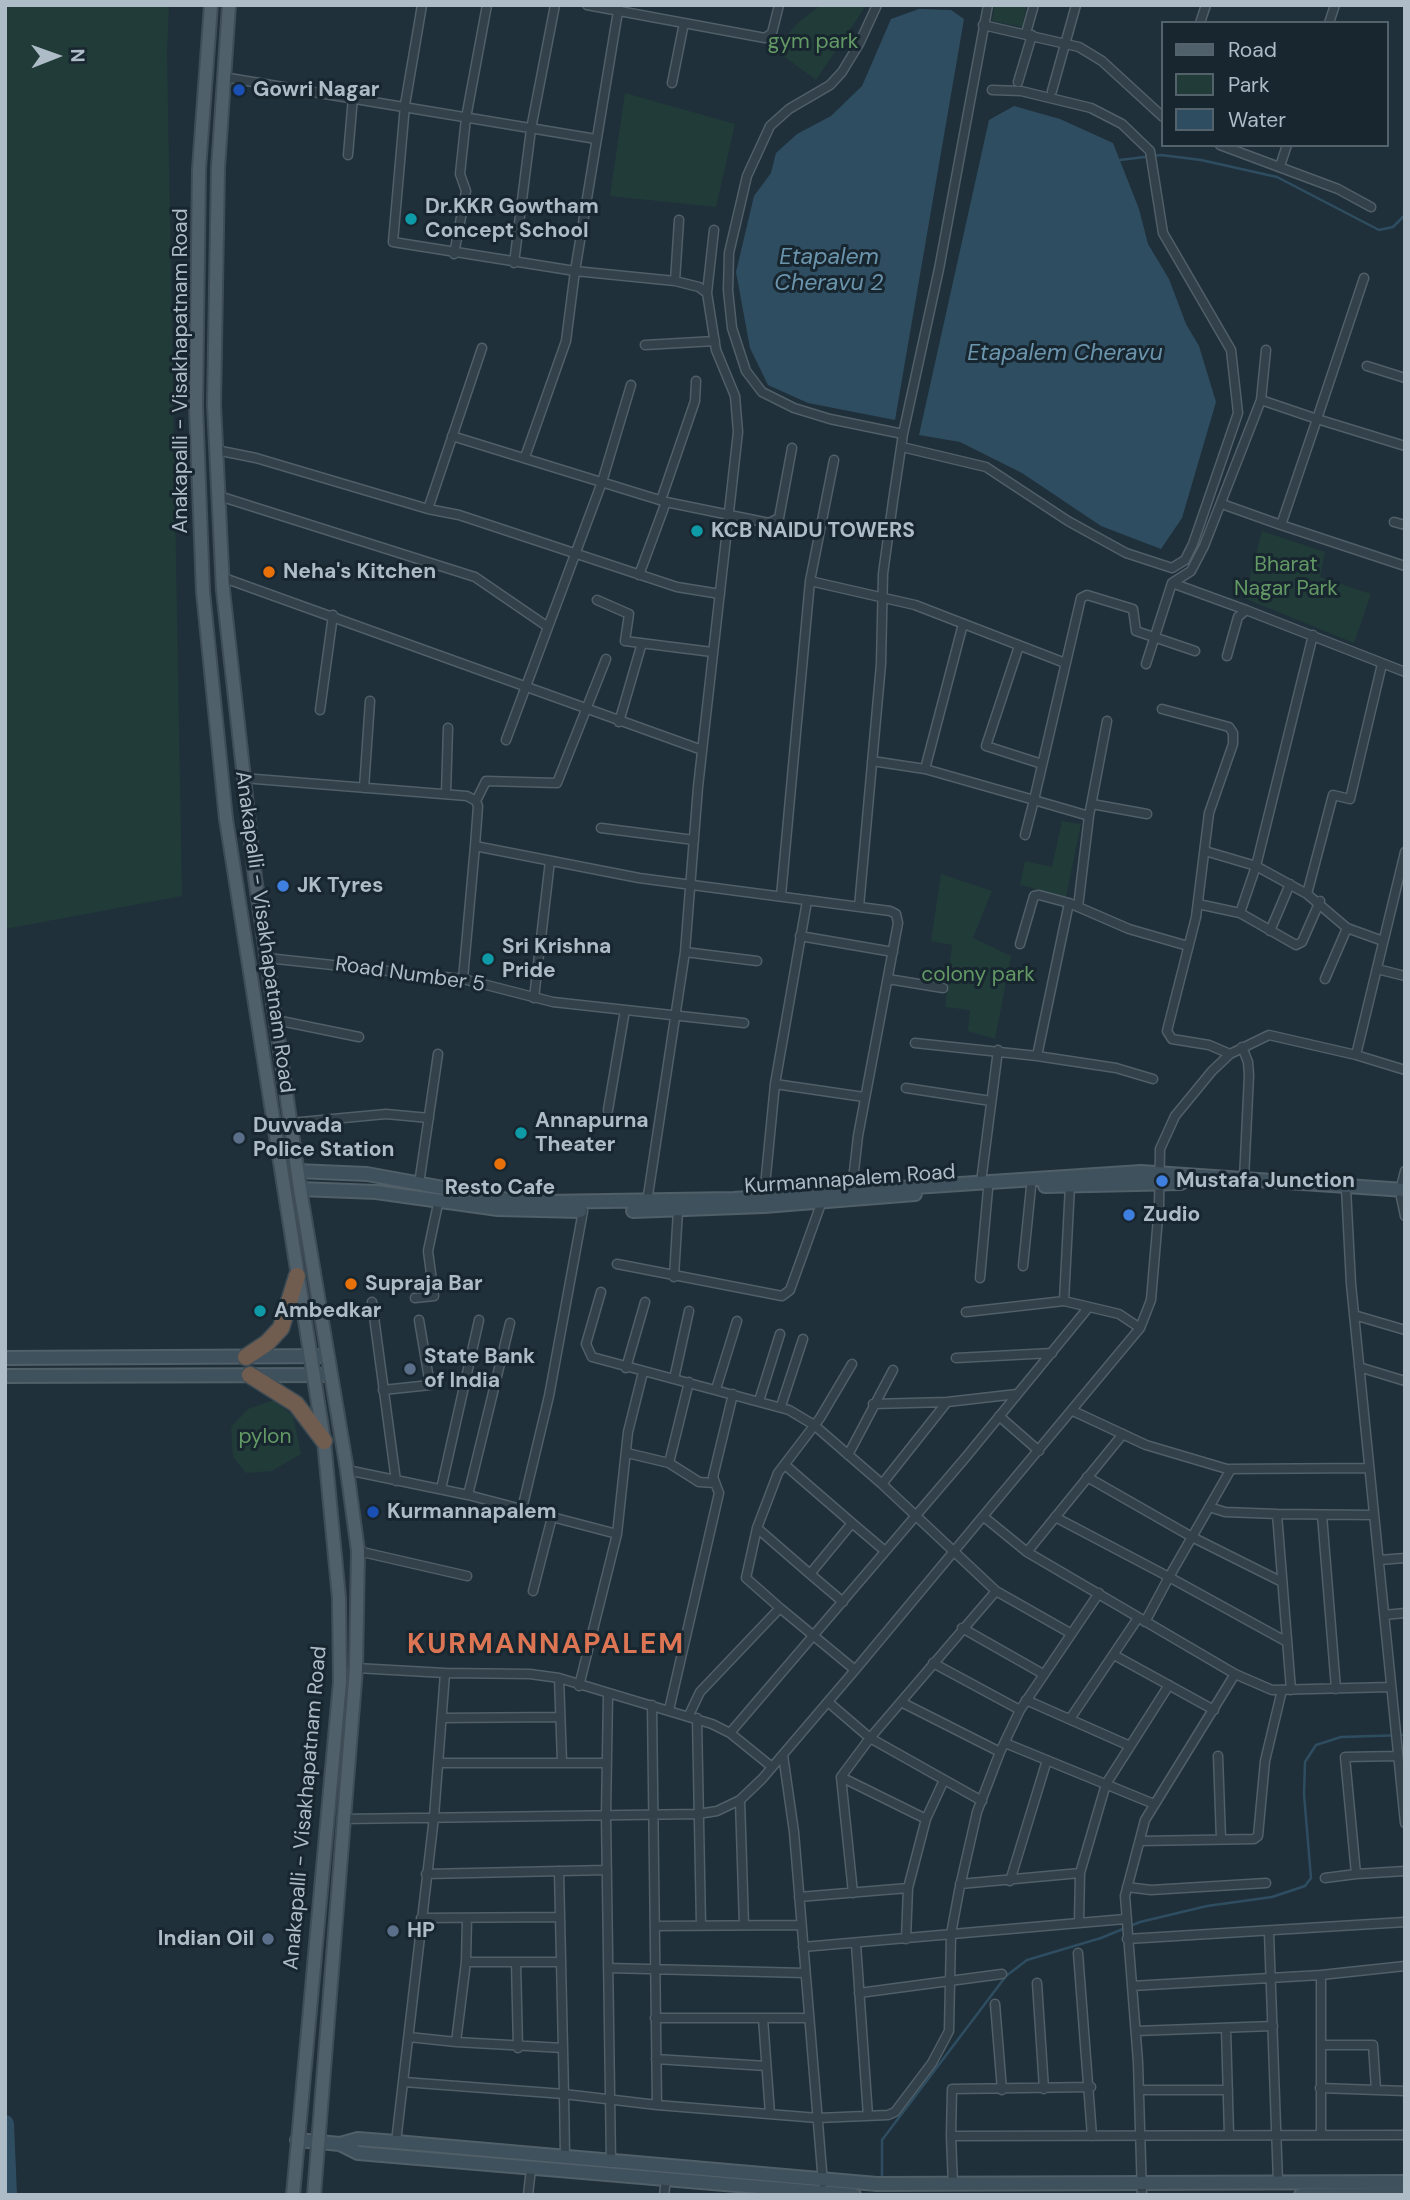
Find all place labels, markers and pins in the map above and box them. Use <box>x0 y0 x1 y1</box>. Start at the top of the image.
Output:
place label: Gowri Nagar <box>253 77 379 103</box>
marker: Gowri Nagar <box>231 82 247 98</box>
place label: Dr.KKR Gowtham Concept School <box>425 194 599 244</box>
marker: Dr.KKR Gowtham Concept School <box>403 211 419 227</box>
place label: KCB NAIDU TOWERS <box>711 518 915 544</box>
marker: KCB NAIDU TOWERS <box>689 523 705 539</box>
place label: Neha's Kitchen <box>283 559 436 585</box>
marker: Neha's Kitchen <box>261 564 277 580</box>
place label: JK Tyres <box>297 873 383 899</box>
marker: JK Tyres <box>275 878 291 894</box>
place label: Sri Krishna Pride <box>502 934 611 984</box>
marker: Sri Krishna Pride <box>480 951 496 967</box>
place label: Annapurna Theater <box>535 1108 649 1158</box>
place label: Duvvada Police Station <box>253 1113 394 1163</box>
marker: Annapurna Theater <box>513 1125 529 1141</box>
marker: Duvvada Police Station <box>231 1130 247 1146</box>
marker: Resto Cafe <box>492 1156 508 1172</box>
place label: Mustafa Junction <box>1176 1168 1355 1194</box>
marker: Mustafa Junction <box>1154 1173 1170 1189</box>
place label: Resto Cafe <box>445 1175 555 1201</box>
place label: Zudio <box>1143 1202 1200 1228</box>
marker: Zudio <box>1121 1207 1137 1223</box>
place label: Supraja Bar <box>365 1271 483 1297</box>
marker: Supraja Bar <box>343 1276 359 1292</box>
place label: Ambedkar <box>274 1298 381 1324</box>
marker: Ambedkar <box>252 1303 268 1319</box>
place label: State Bank of India <box>424 1344 535 1394</box>
marker: State Bank of India <box>402 1361 418 1377</box>
place label: Kurmannapalem <box>387 1499 556 1525</box>
marker: Kurmannapalem <box>365 1504 381 1520</box>
place label: HP <box>407 1918 435 1944</box>
marker: HP <box>385 1923 401 1939</box>
place label: Indian Oil <box>158 1926 254 1952</box>
marker: Indian Oil <box>260 1931 276 1947</box>

